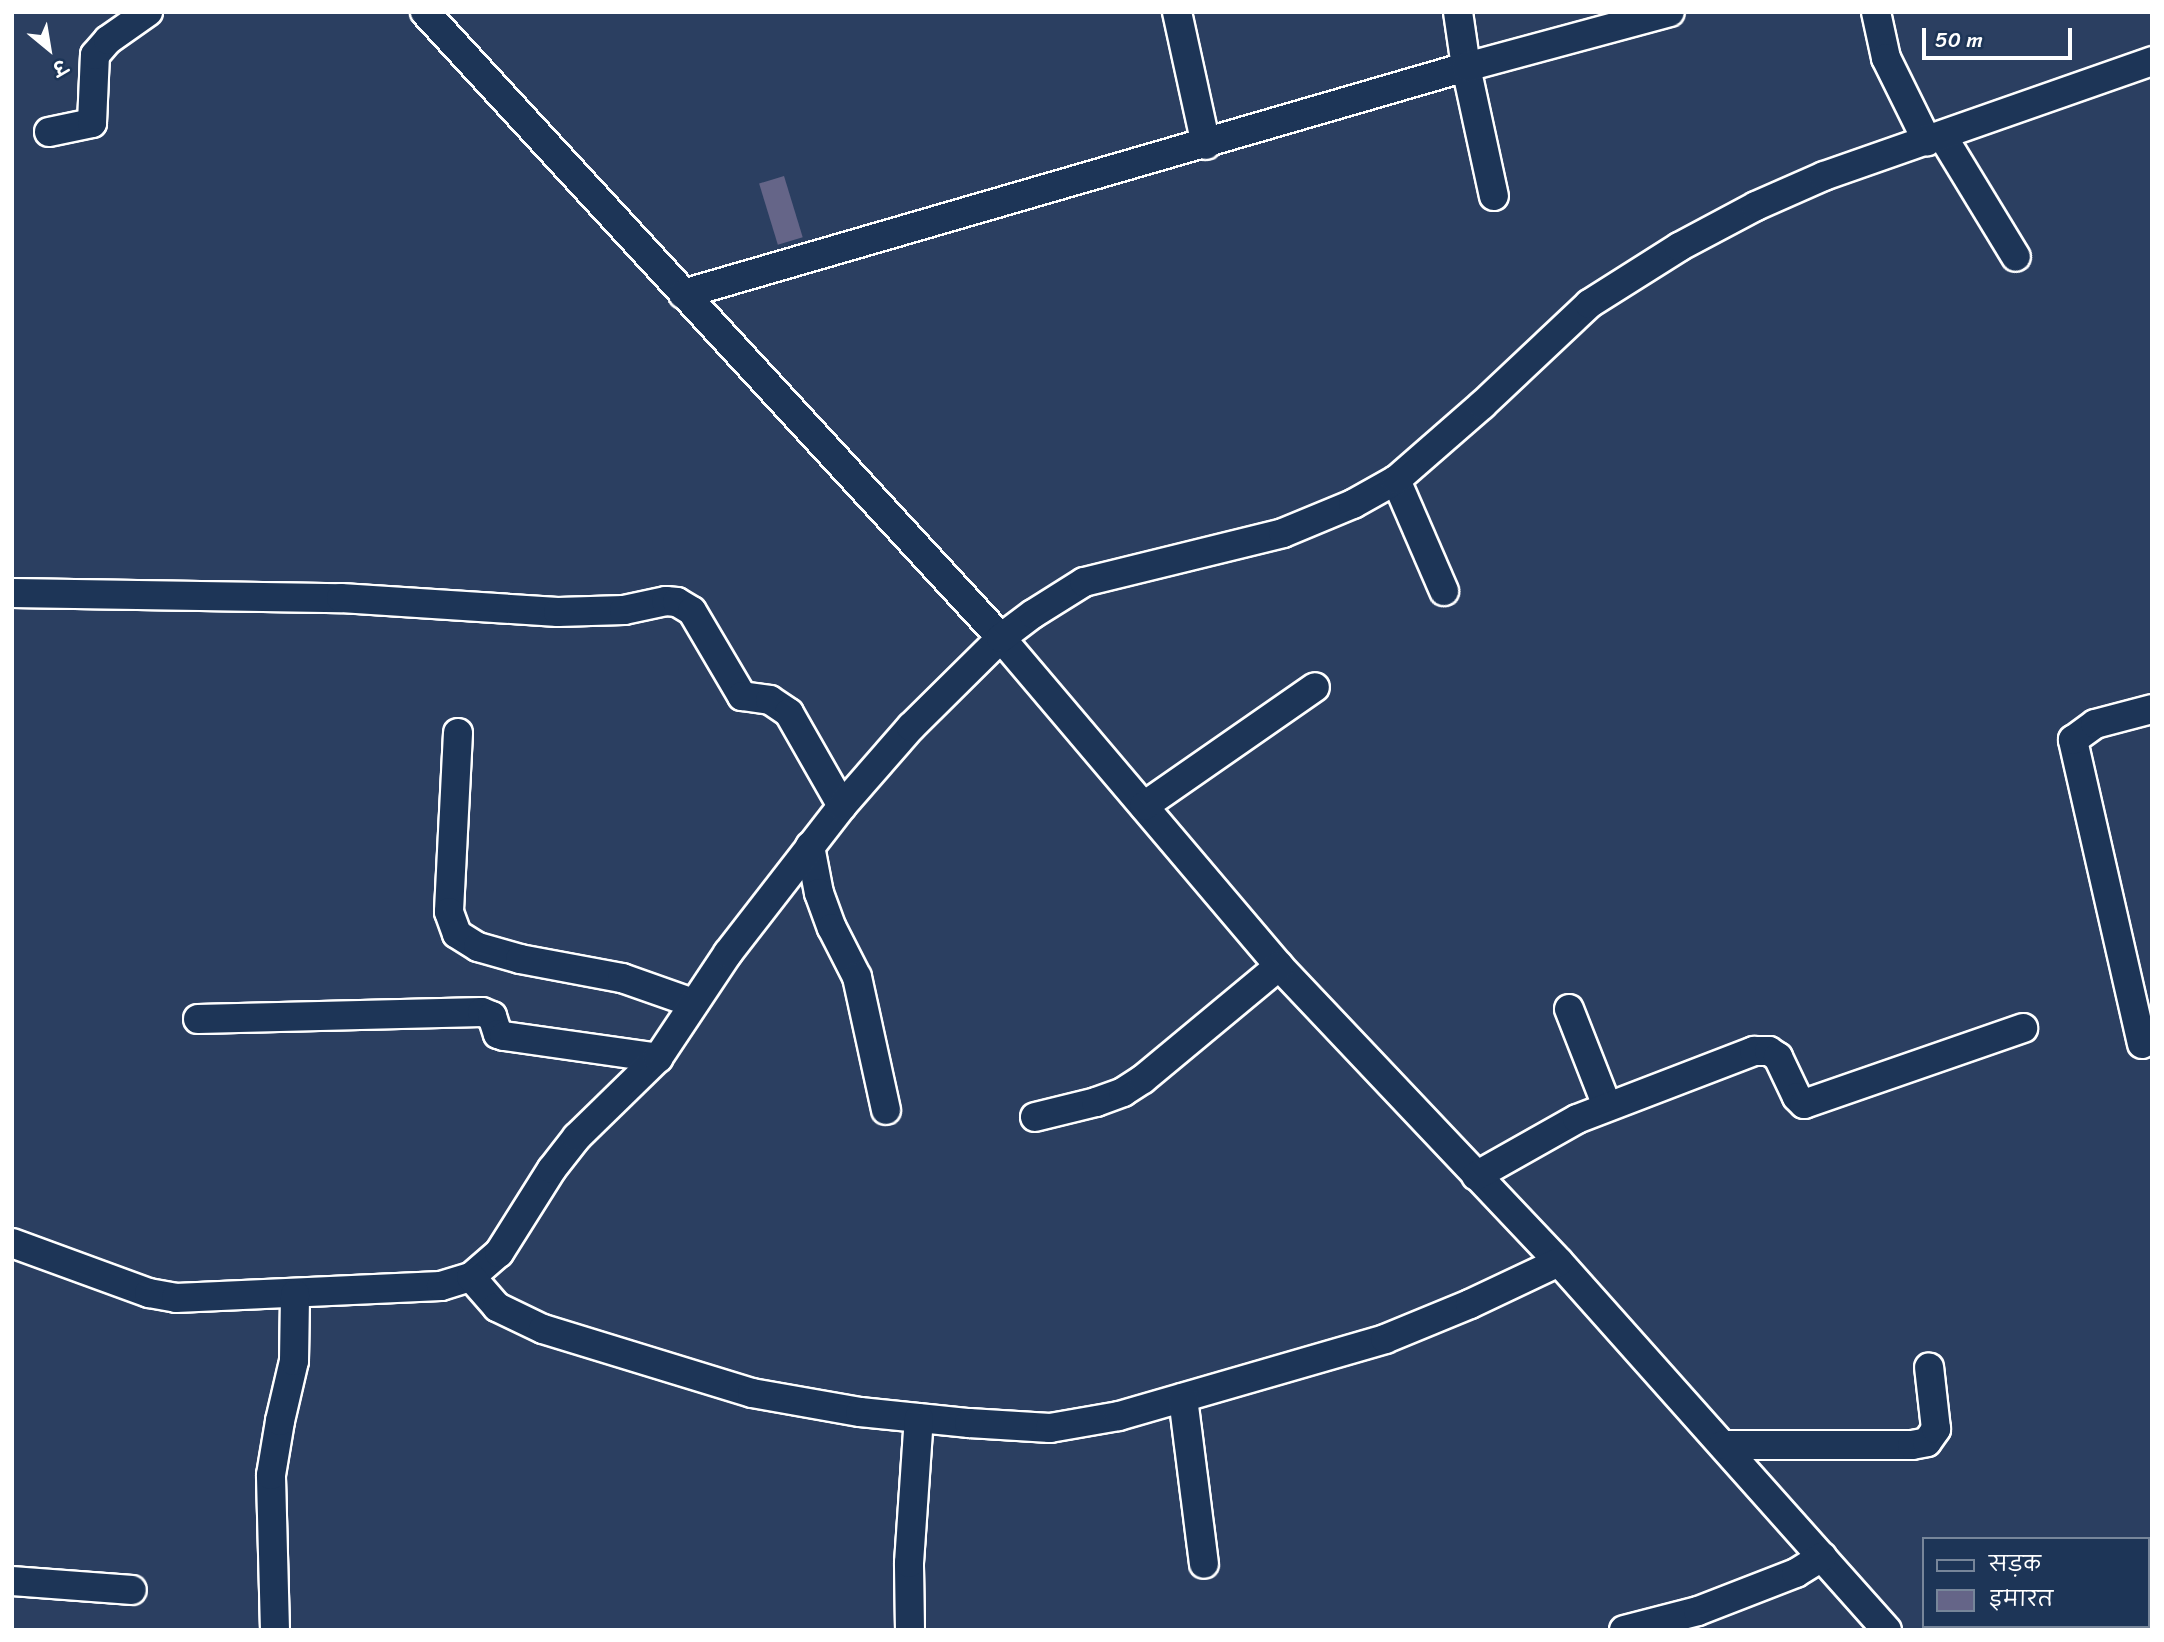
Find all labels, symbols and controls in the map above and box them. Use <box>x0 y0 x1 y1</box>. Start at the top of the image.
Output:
north arrow <box>14 14 84 84</box>
scale bar <box>1926 14 2076 58</box>
text: 50 m <box>1935 21 1983 59</box>
text: उ <box>46 50 73 85</box>
legend <box>1923 1537 2150 1628</box>
text: सड़क <box>1989 1545 2041 1583</box>
text: इमारत <box>1989 1580 2053 1618</box>

